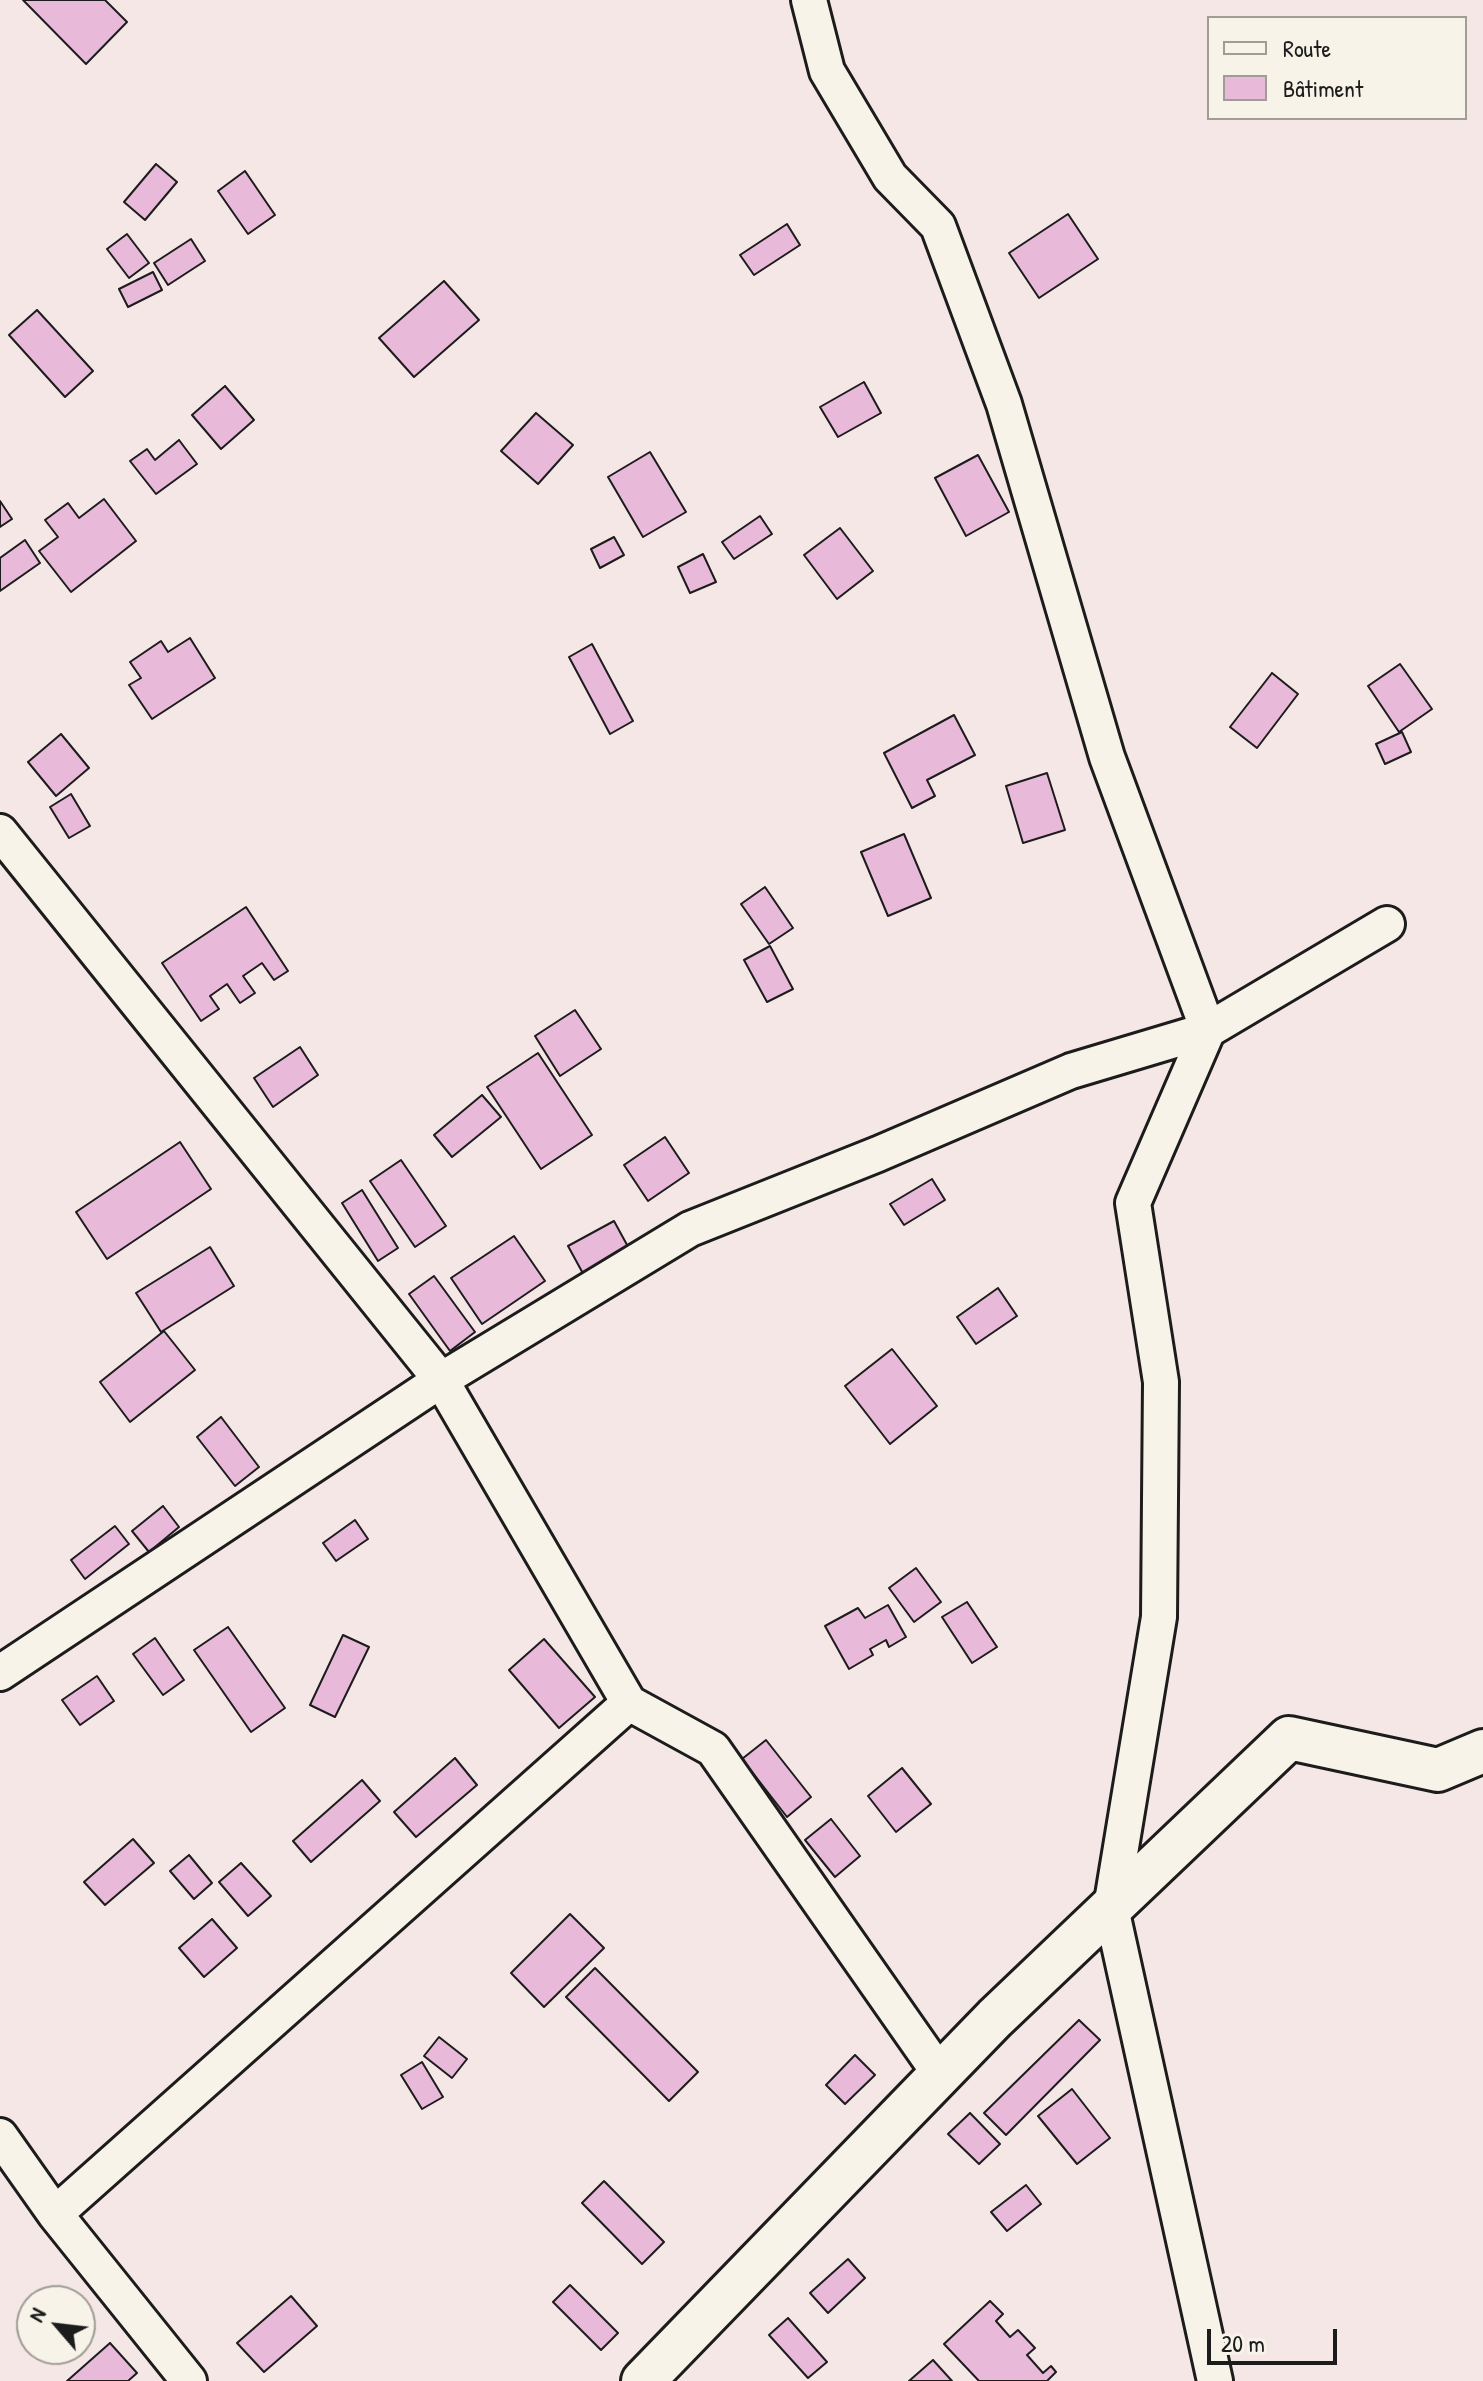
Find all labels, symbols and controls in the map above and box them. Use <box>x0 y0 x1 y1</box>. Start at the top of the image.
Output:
legend <box>1207 16 1467 120</box>
text: Route <box>1283 32 1331 64</box>
text: Bâtiment <box>1283 72 1363 104</box>
north arrow <box>16 2285 96 2365</box>
text: N <box>21 2302 53 2327</box>
scale bar <box>1211 2313 1341 2363</box>
text: 20 m <box>1221 2327 1265 2359</box>

